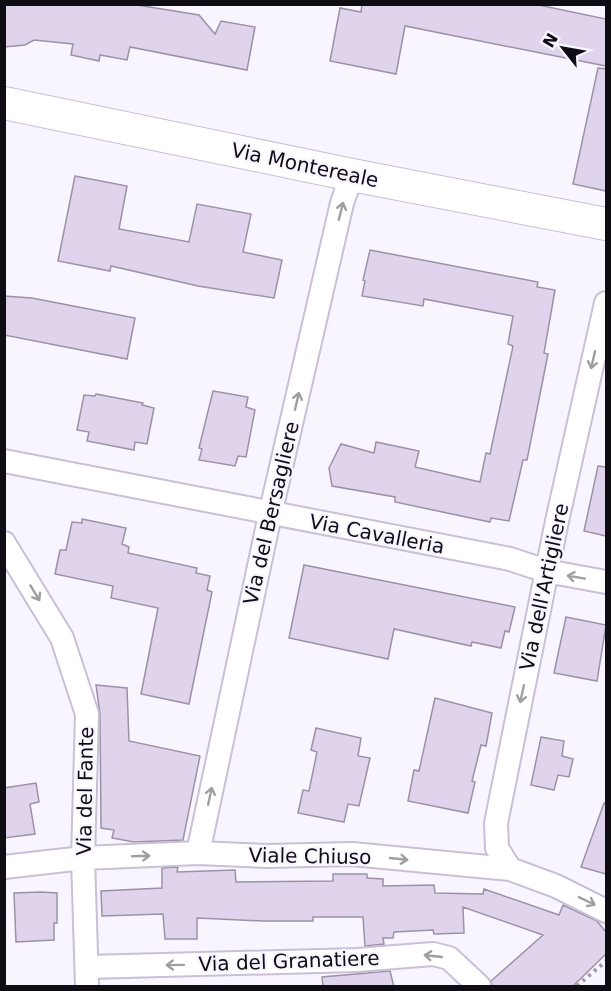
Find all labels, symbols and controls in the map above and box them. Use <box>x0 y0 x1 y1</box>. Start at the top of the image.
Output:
north arrow <box>533 18 593 78</box>
text: N <box>539 30 562 51</box>
street label: Via Montereale <box>229 138 381 192</box>
one-way arrow <box>335 201 347 220</box>
one-way arrow <box>587 350 599 369</box>
one-way arrow <box>291 391 303 410</box>
street label: Via del Bersagliere <box>238 419 304 607</box>
street label: Via dell'Artigliere <box>515 501 573 673</box>
street label: Via Cavalleria <box>307 509 447 559</box>
one-way arrow <box>567 571 587 582</box>
one-way arrow <box>29 584 41 601</box>
one-way arrow <box>516 684 527 704</box>
street label: Via del Fante <box>72 726 98 856</box>
one-way arrow <box>205 787 216 806</box>
street label: Viale Chiuso <box>248 843 372 869</box>
one-way arrow <box>130 850 150 861</box>
one-way arrow <box>388 854 408 865</box>
one-way arrow <box>577 896 595 907</box>
street label: Via del Granatiere <box>198 946 380 976</box>
one-way arrow <box>423 950 443 961</box>
one-way arrow <box>166 959 186 970</box>

